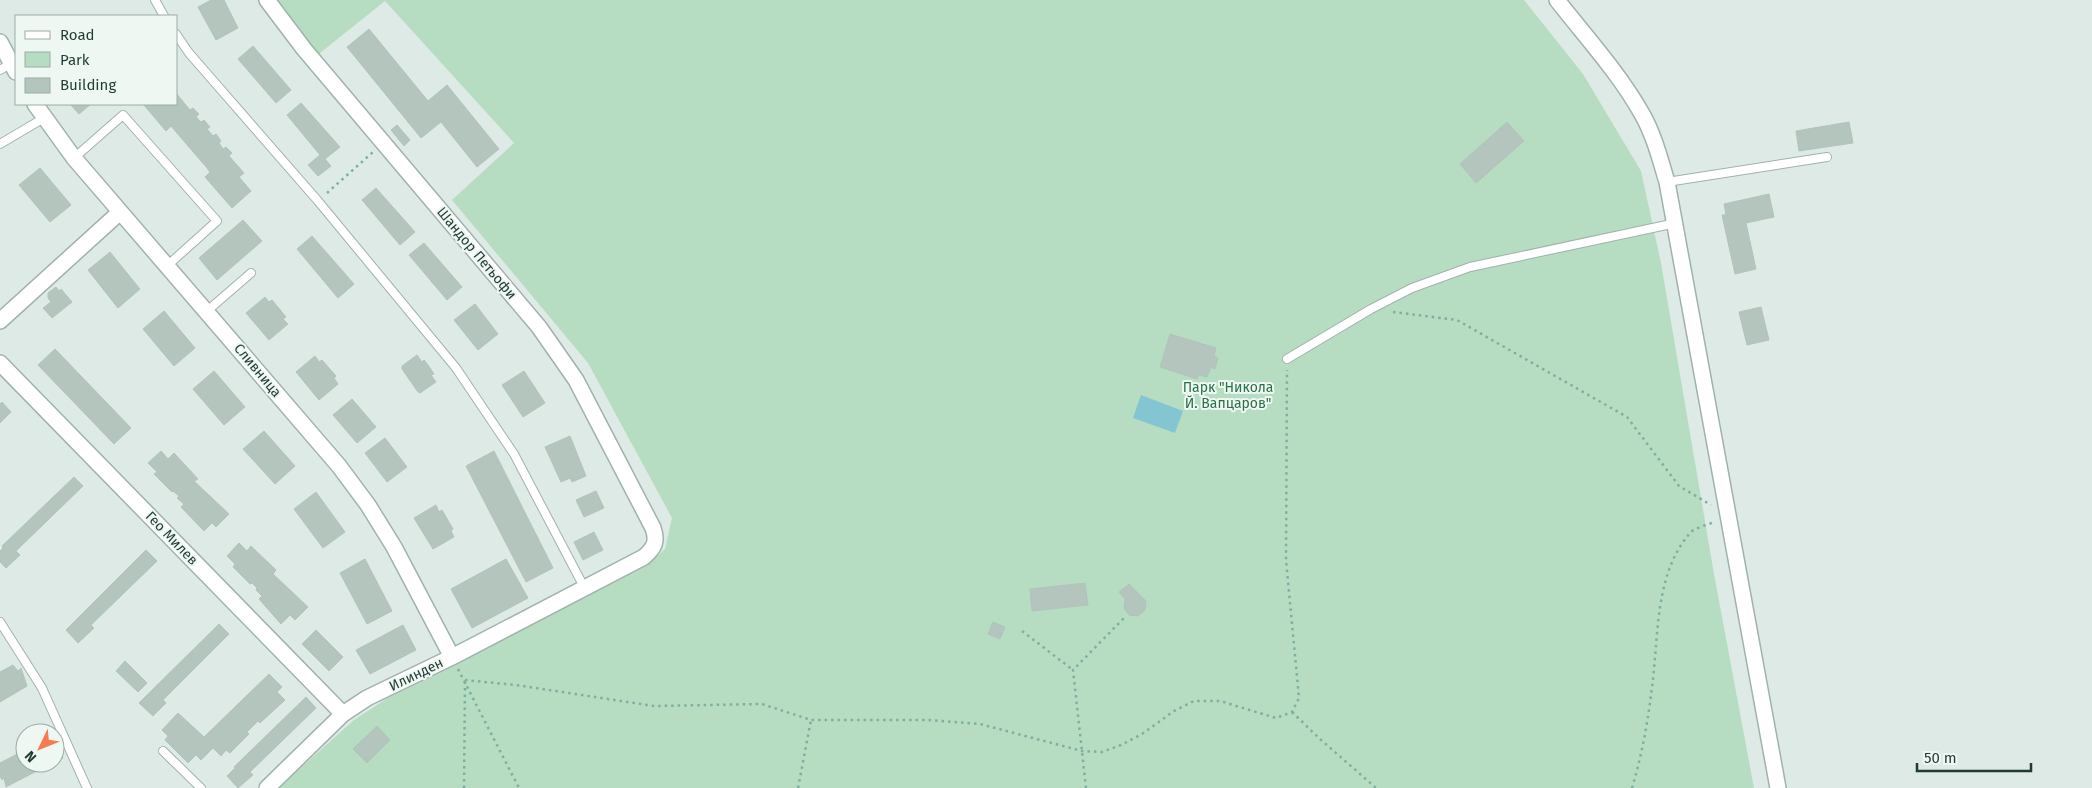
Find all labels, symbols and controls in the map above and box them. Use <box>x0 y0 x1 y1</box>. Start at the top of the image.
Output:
legend <box>15 15 178 105</box>
text: Road <box>60 26 95 44</box>
text: Park <box>60 51 90 69</box>
text: Building <box>60 76 116 94</box>
street label: Шандор Петьофи <box>433 204 520 303</box>
street label: Сливница <box>230 340 285 401</box>
park label: Парк "Никола Й. Вапцаров" <box>1183 379 1273 412</box>
street label: Гео Милев <box>142 508 201 569</box>
street label: Илинден <box>386 654 446 695</box>
north arrow <box>15 723 65 773</box>
scale bar <box>1917 740 2031 772</box>
text: N <box>21 747 40 766</box>
text: 50 m <box>1924 749 1957 767</box>

